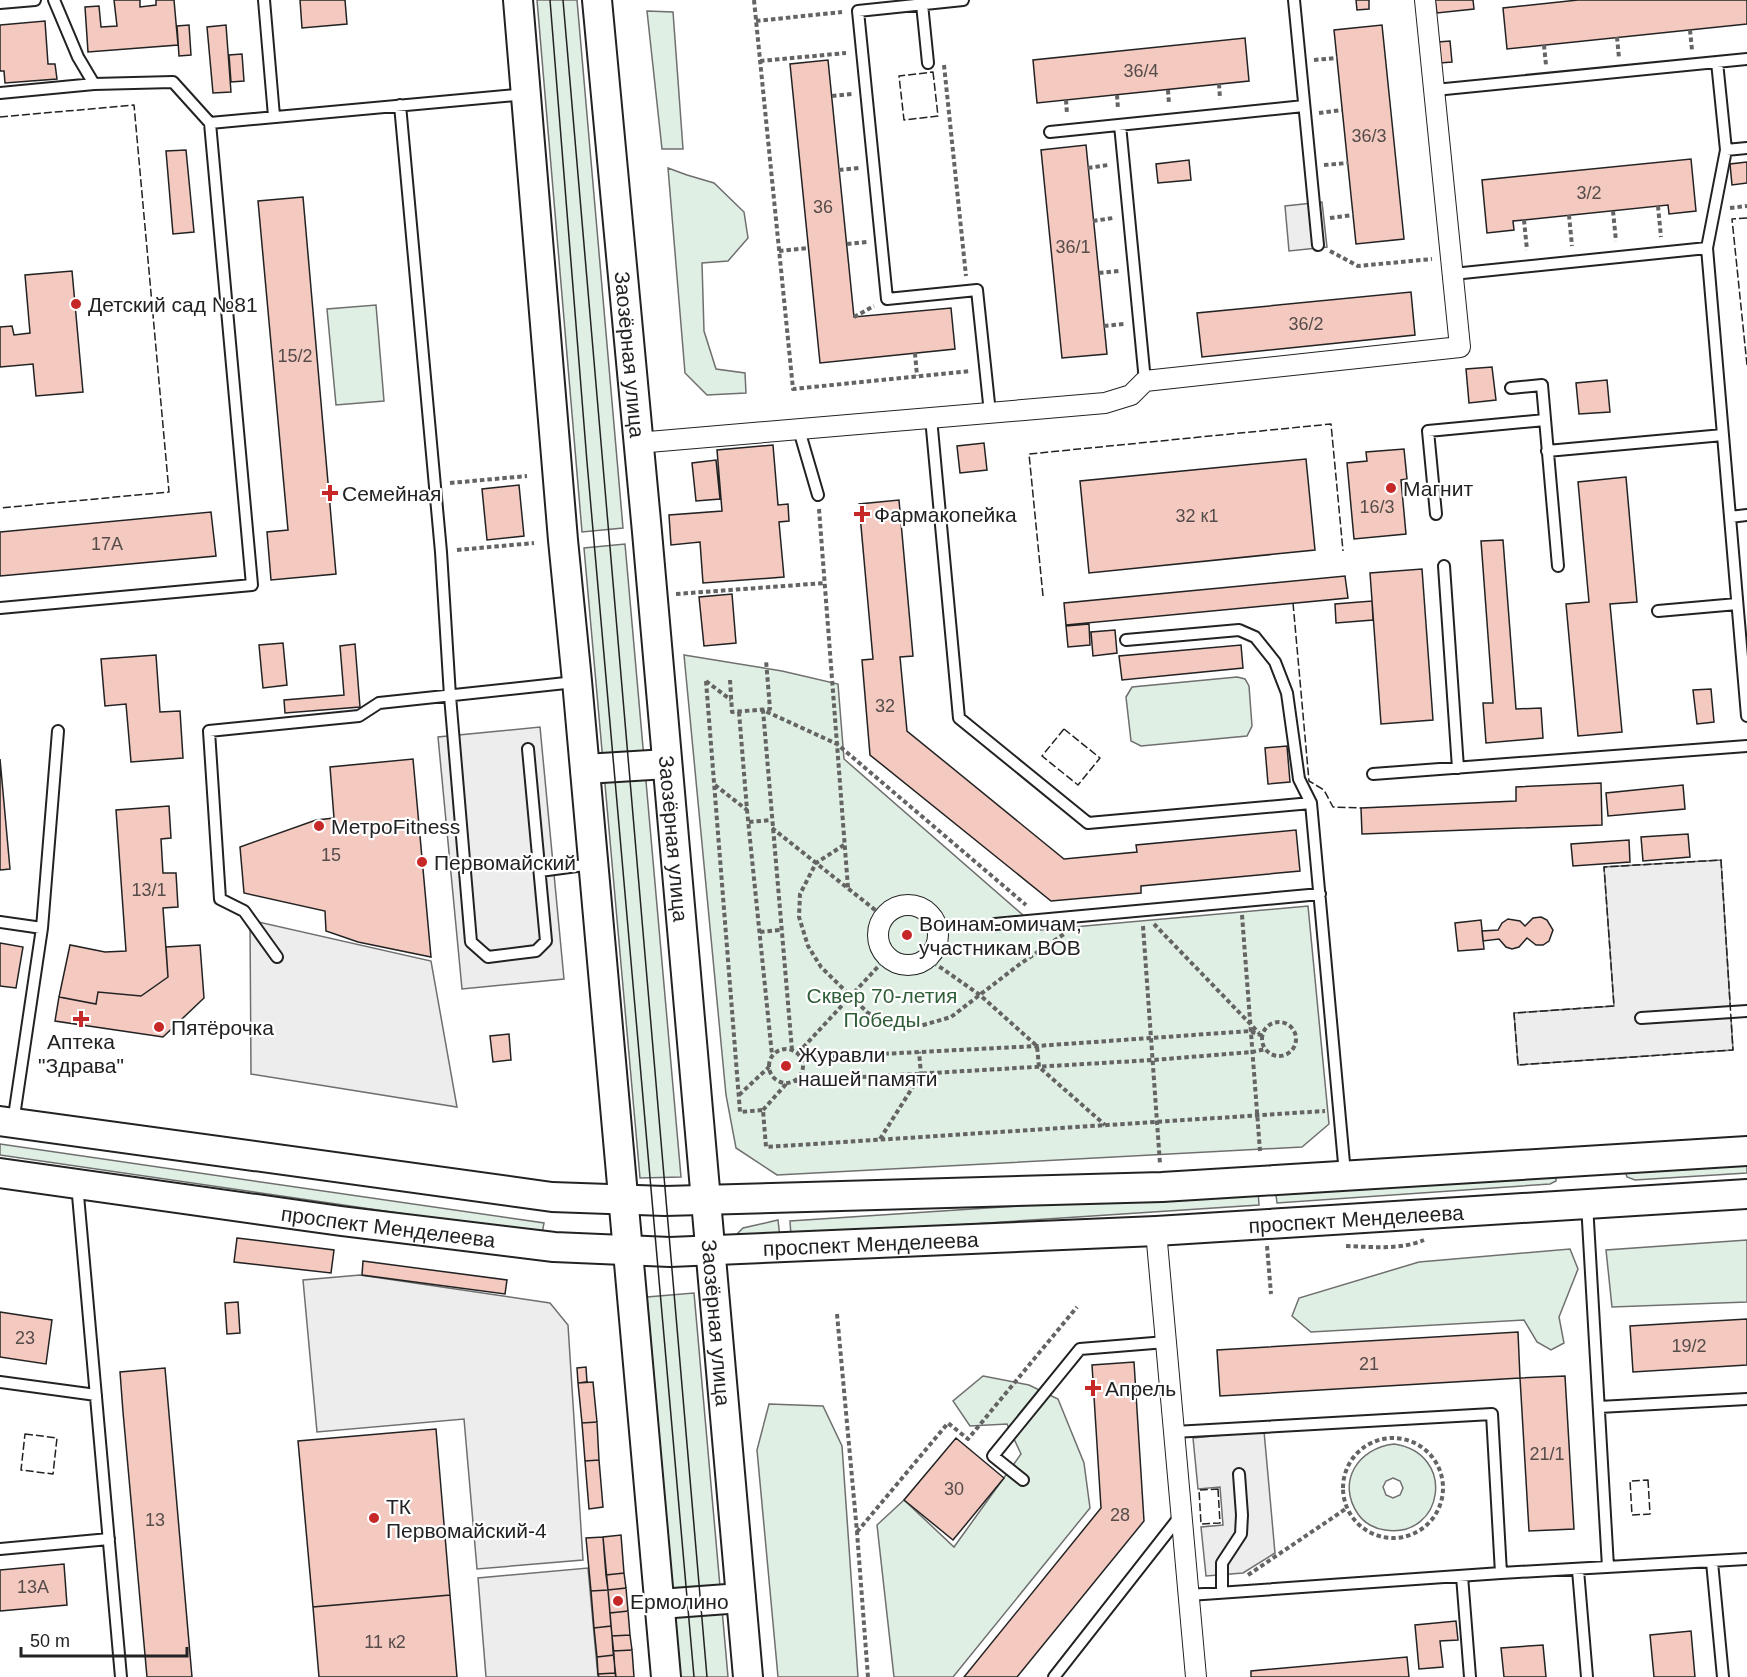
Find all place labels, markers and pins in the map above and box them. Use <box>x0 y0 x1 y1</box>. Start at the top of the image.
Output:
place label: Детский сад №81 <box>88 293 258 316</box>
marker: Детский сад №81 <box>69 297 83 311</box>
place label: Магнит <box>1403 477 1473 500</box>
marker: Магнит <box>1384 481 1398 495</box>
place label: Семейная <box>342 482 441 505</box>
marker: Семейная <box>323 486 337 500</box>
place label: Фармакопейка <box>874 503 1017 526</box>
marker: Фармакопейка <box>855 507 869 521</box>
place label: МетроFitness <box>331 815 460 838</box>
marker: МетроFitness <box>312 819 326 833</box>
place label: Первомайский <box>434 851 576 874</box>
marker: Первомайский <box>415 855 429 869</box>
place label: Воинам-омичам, участникам ВОВ <box>919 912 1082 959</box>
marker: Воинам-омичам, участникам ВОВ <box>900 928 914 942</box>
marker: Аптека "Здрава" <box>74 1012 88 1026</box>
place label: Пятёрочка <box>171 1016 274 1039</box>
marker: Пятёрочка <box>152 1020 166 1034</box>
place label: Аптека "Здрава" <box>38 1030 124 1077</box>
place label: Журавли нашей памяти <box>798 1043 938 1090</box>
marker: Журавли нашей памяти <box>779 1059 793 1073</box>
place label: Апрель <box>1105 1377 1176 1400</box>
marker: Апрель <box>1086 1381 1100 1395</box>
place label: ТК Первомайский-4 <box>386 1495 547 1542</box>
marker: ТК Первомайский-4 <box>367 1511 381 1525</box>
place label: Ермолино <box>630 1590 729 1613</box>
marker: Ермолино <box>611 1594 625 1608</box>

